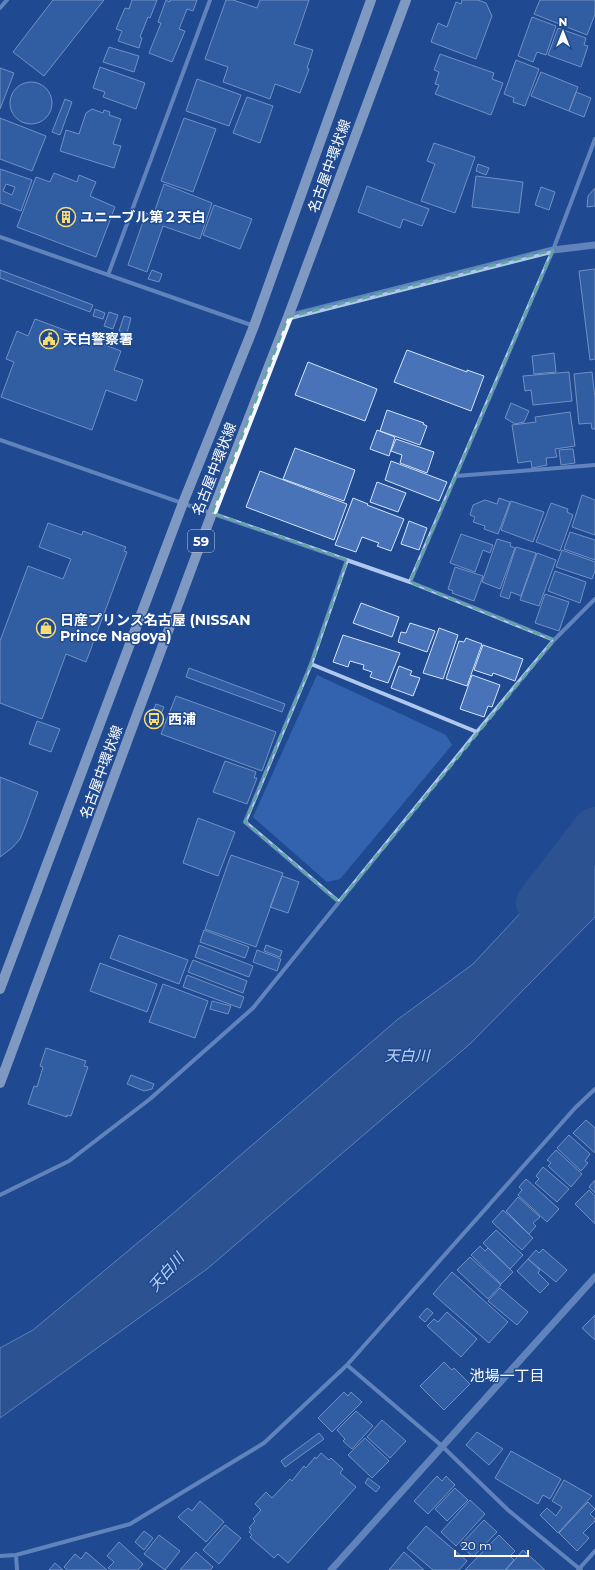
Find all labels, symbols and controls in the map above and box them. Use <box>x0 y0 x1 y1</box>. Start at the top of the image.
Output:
north arrow <box>543 12 583 52</box>
text: N <box>559 15 567 29</box>
street label: 名古屋中環状線 <box>304 117 354 215</box>
building icon: ユニーブル第２天白 <box>55 206 77 228</box>
place label: ユニーブル第２天白 <box>80 208 205 226</box>
public building icon: 天白警察署 <box>38 328 60 350</box>
place label: 天白警察署 <box>63 330 133 348</box>
street label: 名古屋中環状線 <box>188 420 240 518</box>
road number: 59 <box>188 530 214 552</box>
place label: 日産プリンス名古屋 (NISSAN Prince Nagoya) <box>60 611 250 645</box>
shop icon: 日産プリンス名古屋 (NISSAN Prince Nagoya) <box>35 617 57 639</box>
bus stop icon: 西浦 <box>143 708 165 730</box>
place label: 西浦 <box>168 710 196 728</box>
street label: 名古屋中環状線 <box>76 723 126 821</box>
water label: 天白川 <box>384 1046 431 1065</box>
water label: 天白川 <box>144 1247 189 1295</box>
district label: 池場一丁目 <box>469 1366 545 1385</box>
scale bar <box>455 1532 528 1558</box>
text: 20 m <box>461 1538 492 1553</box>

